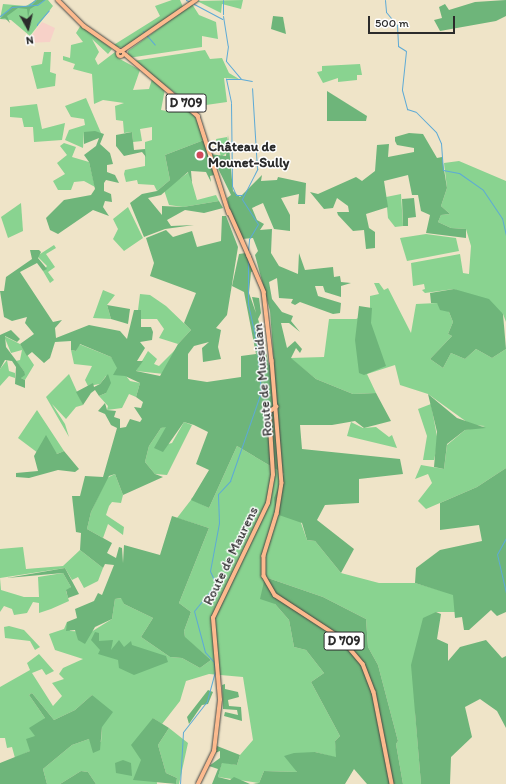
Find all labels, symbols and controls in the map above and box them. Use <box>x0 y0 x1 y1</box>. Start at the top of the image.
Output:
north arrow <box>8 8 48 48</box>
scale bar <box>370 8 457 34</box>
text: 500 m <box>375 16 409 30</box>
text: N <box>25 33 34 47</box>
road number: D 709 <box>165 92 207 114</box>
place label: Château de Mounet-Sully <box>208 139 289 172</box>
marker: Château de Mounet-Sully <box>195 150 205 160</box>
street label: Route de Mussidan <box>250 323 276 437</box>
street label: Route de Maurens <box>200 504 262 608</box>
road number: D 709 <box>323 630 365 652</box>

